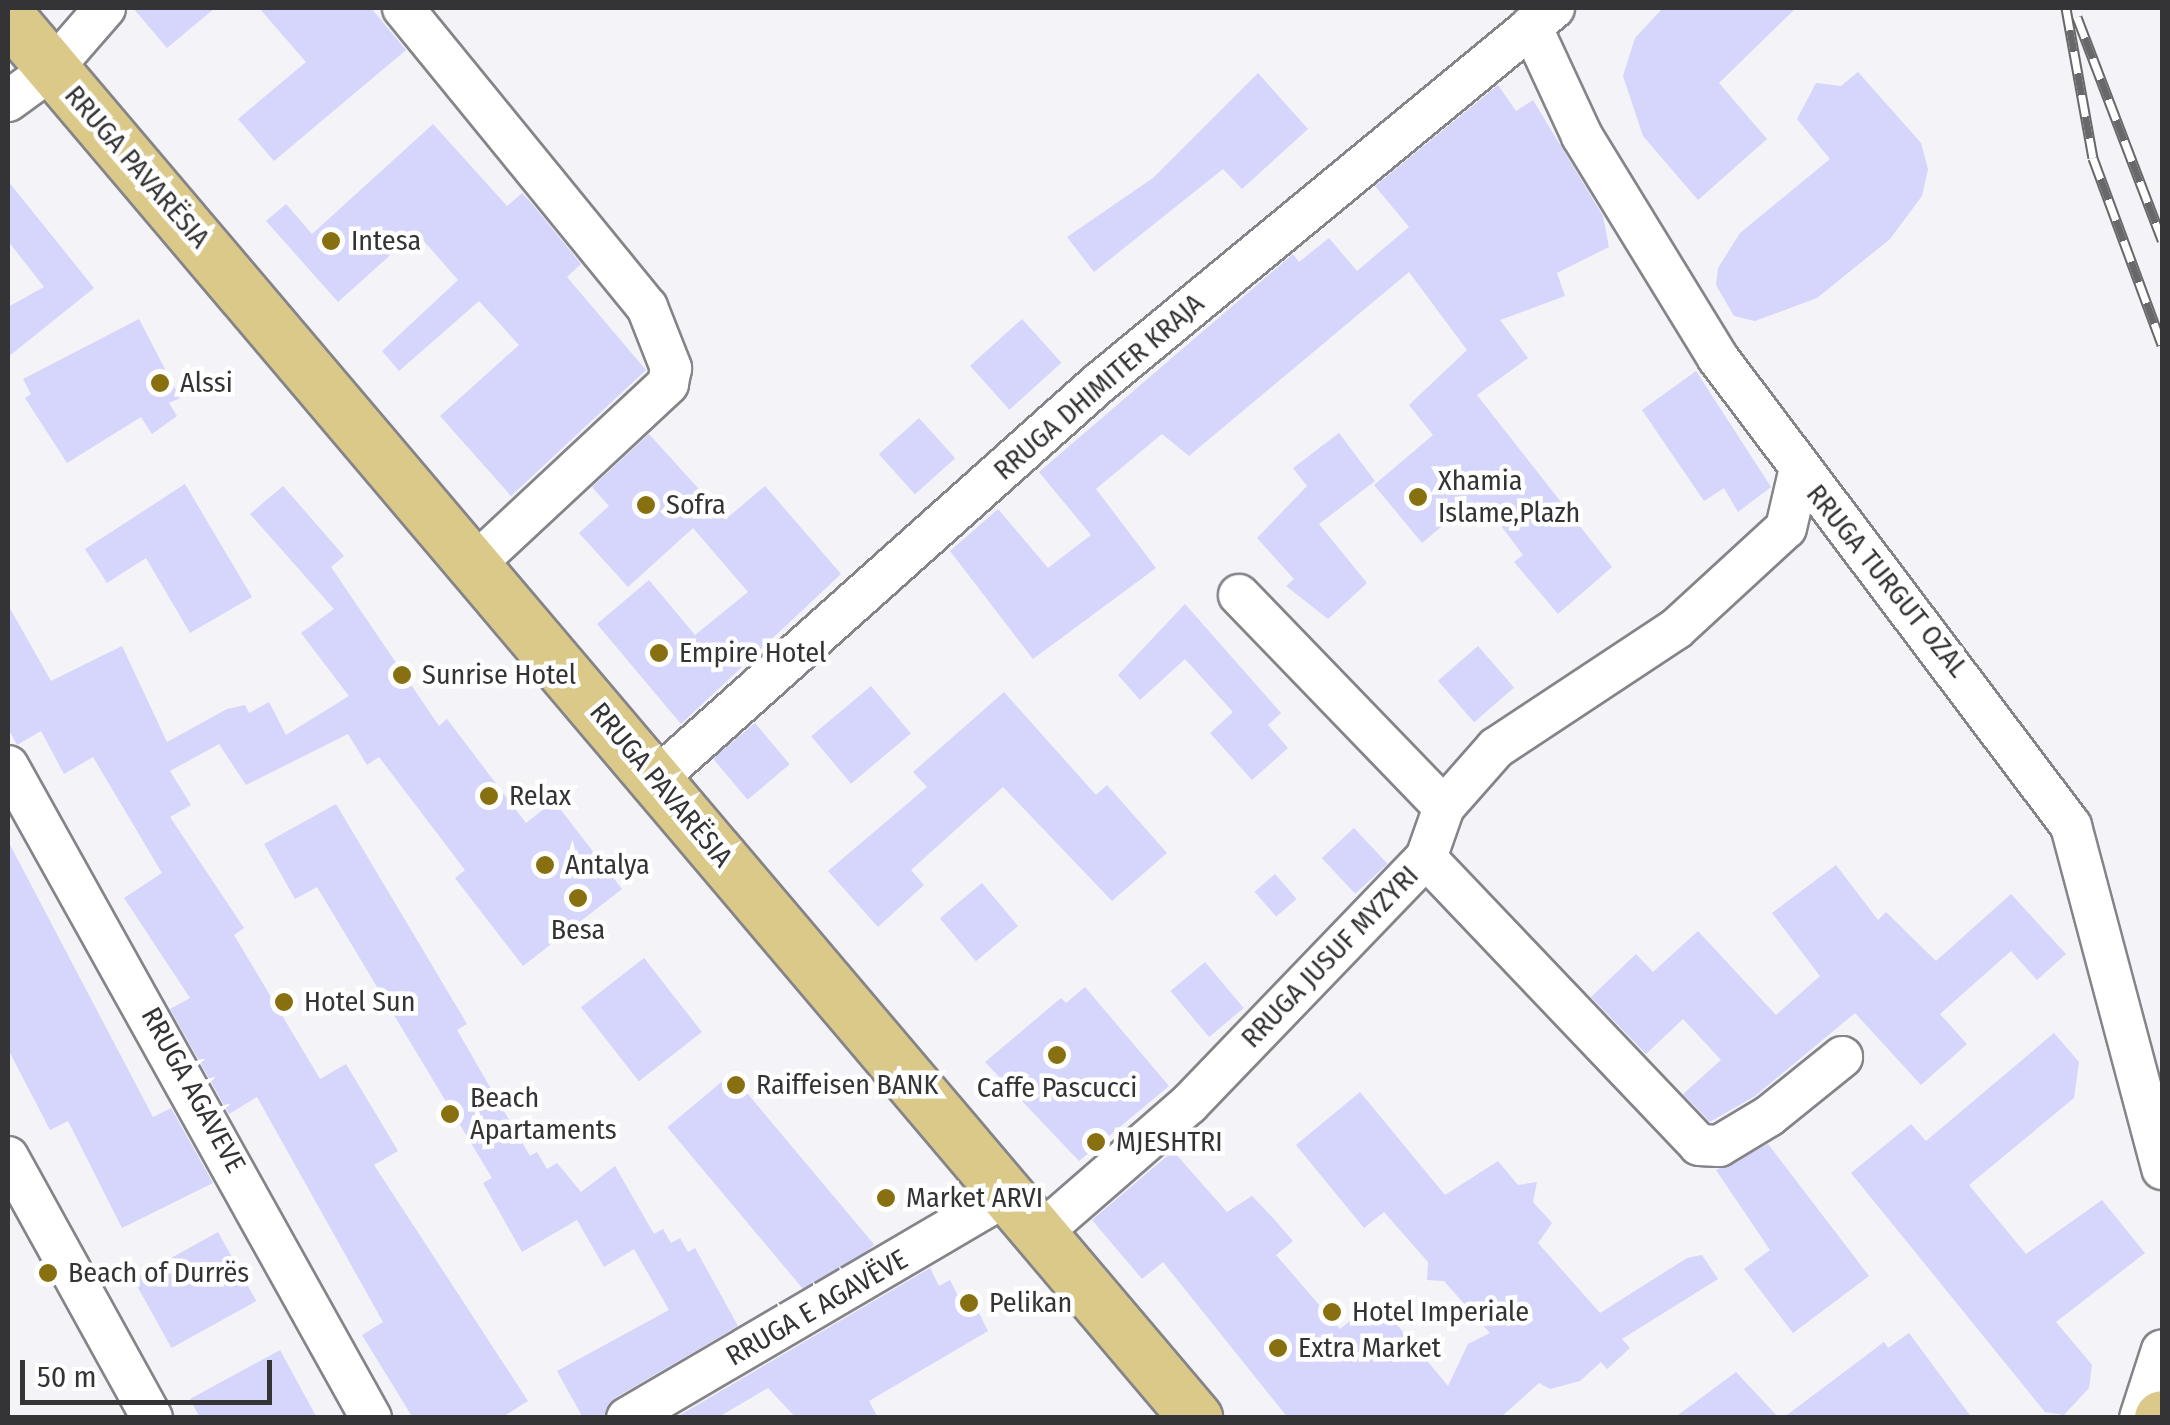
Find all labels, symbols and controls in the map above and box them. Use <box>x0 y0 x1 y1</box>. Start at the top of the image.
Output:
street label: RRUGA PAVARËSIA <box>57 79 217 255</box>
place label: Intesa <box>351 224 421 258</box>
marker: Intesa <box>320 230 342 252</box>
street label: RRUGA DHIMITER KRAJA <box>987 287 1211 487</box>
place label: Alssi <box>180 366 233 400</box>
marker: Alssi <box>149 372 171 394</box>
place label: Xhamia Islame,Plazh <box>1438 464 1580 530</box>
street label: RRUGA TURGUT OZAL <box>1799 478 1975 684</box>
marker: Xhamia Islame,Plazh <box>1407 486 1429 508</box>
place label: Sofra <box>666 488 726 522</box>
marker: Sofra <box>635 494 657 516</box>
place label: Empire Hotel <box>679 636 826 670</box>
marker: Empire Hotel <box>648 642 670 664</box>
place label: Sunrise Hotel <box>422 658 576 692</box>
marker: Sunrise Hotel <box>391 664 413 686</box>
street label: RRUGA PAVARËSIA <box>583 696 739 874</box>
place label: Relax <box>509 779 571 813</box>
marker: Relax <box>478 785 500 807</box>
place label: Antalya <box>565 848 650 882</box>
marker: Antalya <box>534 854 556 876</box>
street label: RRUGA JUSUF MYZYRI <box>1235 859 1425 1055</box>
marker: Besa <box>567 887 589 909</box>
place label: Besa <box>551 913 605 947</box>
place label: Hotel Sun <box>304 985 416 1019</box>
marker: Hotel Sun <box>273 991 295 1013</box>
street label: RRUGA AGAVEVE <box>134 1002 252 1178</box>
marker: Caffe Pascucci <box>1046 1044 1068 1066</box>
place label: Raiffeisen BANK <box>756 1068 938 1102</box>
place label: Caffe Pascucci <box>977 1071 1137 1105</box>
marker: Raiffeisen BANK <box>725 1074 747 1096</box>
place label: Beach Apartaments <box>470 1081 617 1147</box>
marker: Beach Apartaments <box>439 1103 461 1125</box>
place label: MJESHTRI <box>1116 1125 1223 1159</box>
marker: MJESHTRI <box>1085 1131 1107 1153</box>
place label: Market ARVI <box>906 1181 1043 1215</box>
marker: Market ARVI <box>875 1187 897 1209</box>
street label: RRUGA E AGAVËVE <box>721 1243 913 1373</box>
place label: Beach of Durrës <box>68 1256 249 1290</box>
marker: Beach of Durrës <box>37 1262 59 1284</box>
place label: Pelikan <box>989 1286 1072 1320</box>
marker: Pelikan <box>958 1292 980 1314</box>
place label: Hotel Imperiale <box>1352 1295 1529 1329</box>
marker: Hotel Imperiale <box>1321 1301 1343 1323</box>
place label: Extra Market <box>1298 1331 1441 1365</box>
marker: Extra Market <box>1267 1337 1289 1359</box>
scale bar <box>25 1340 278 1402</box>
text: 50 m <box>37 1359 97 1395</box>

